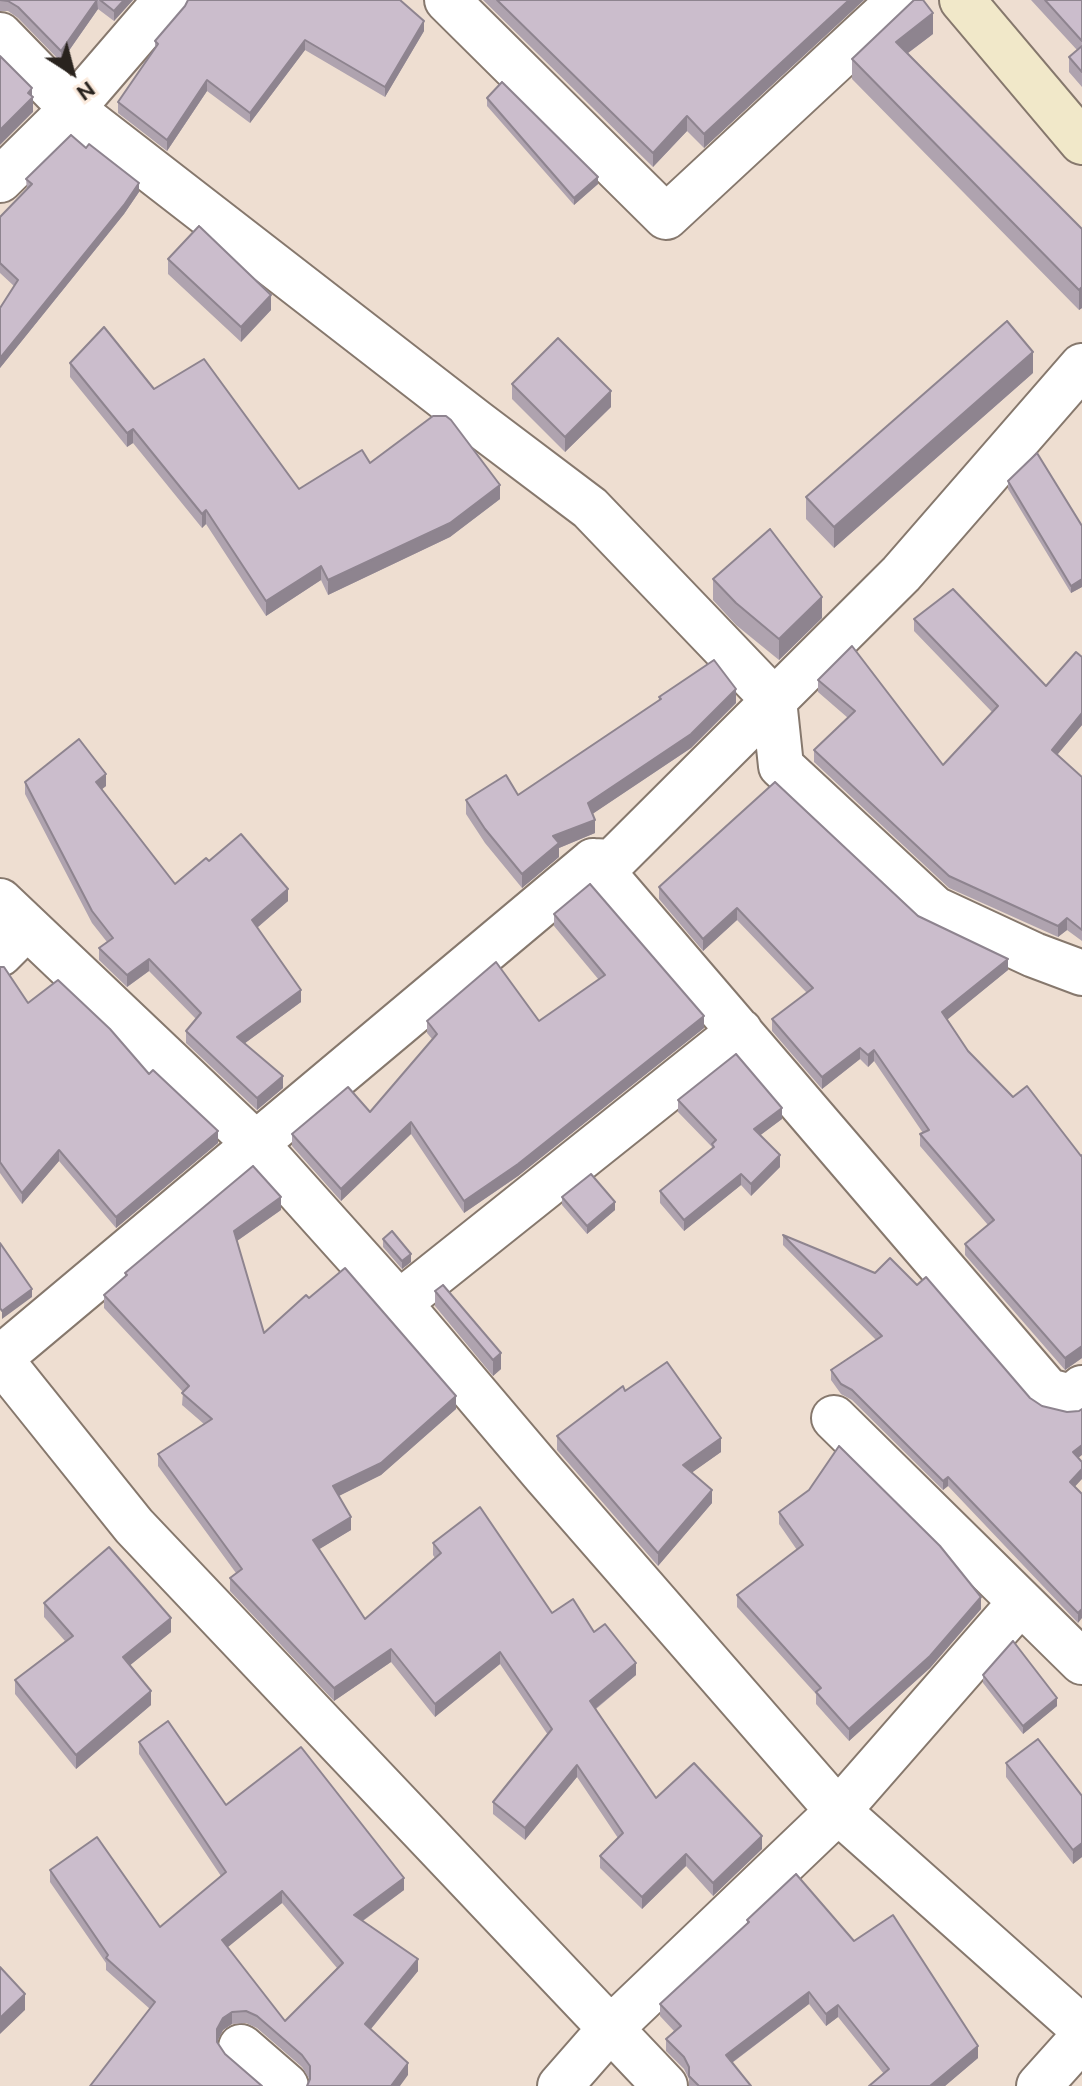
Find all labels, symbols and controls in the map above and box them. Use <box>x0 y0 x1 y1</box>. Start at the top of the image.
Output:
north arrow <box>32 32 112 112</box>
text: N <box>72 77 100 107</box>

